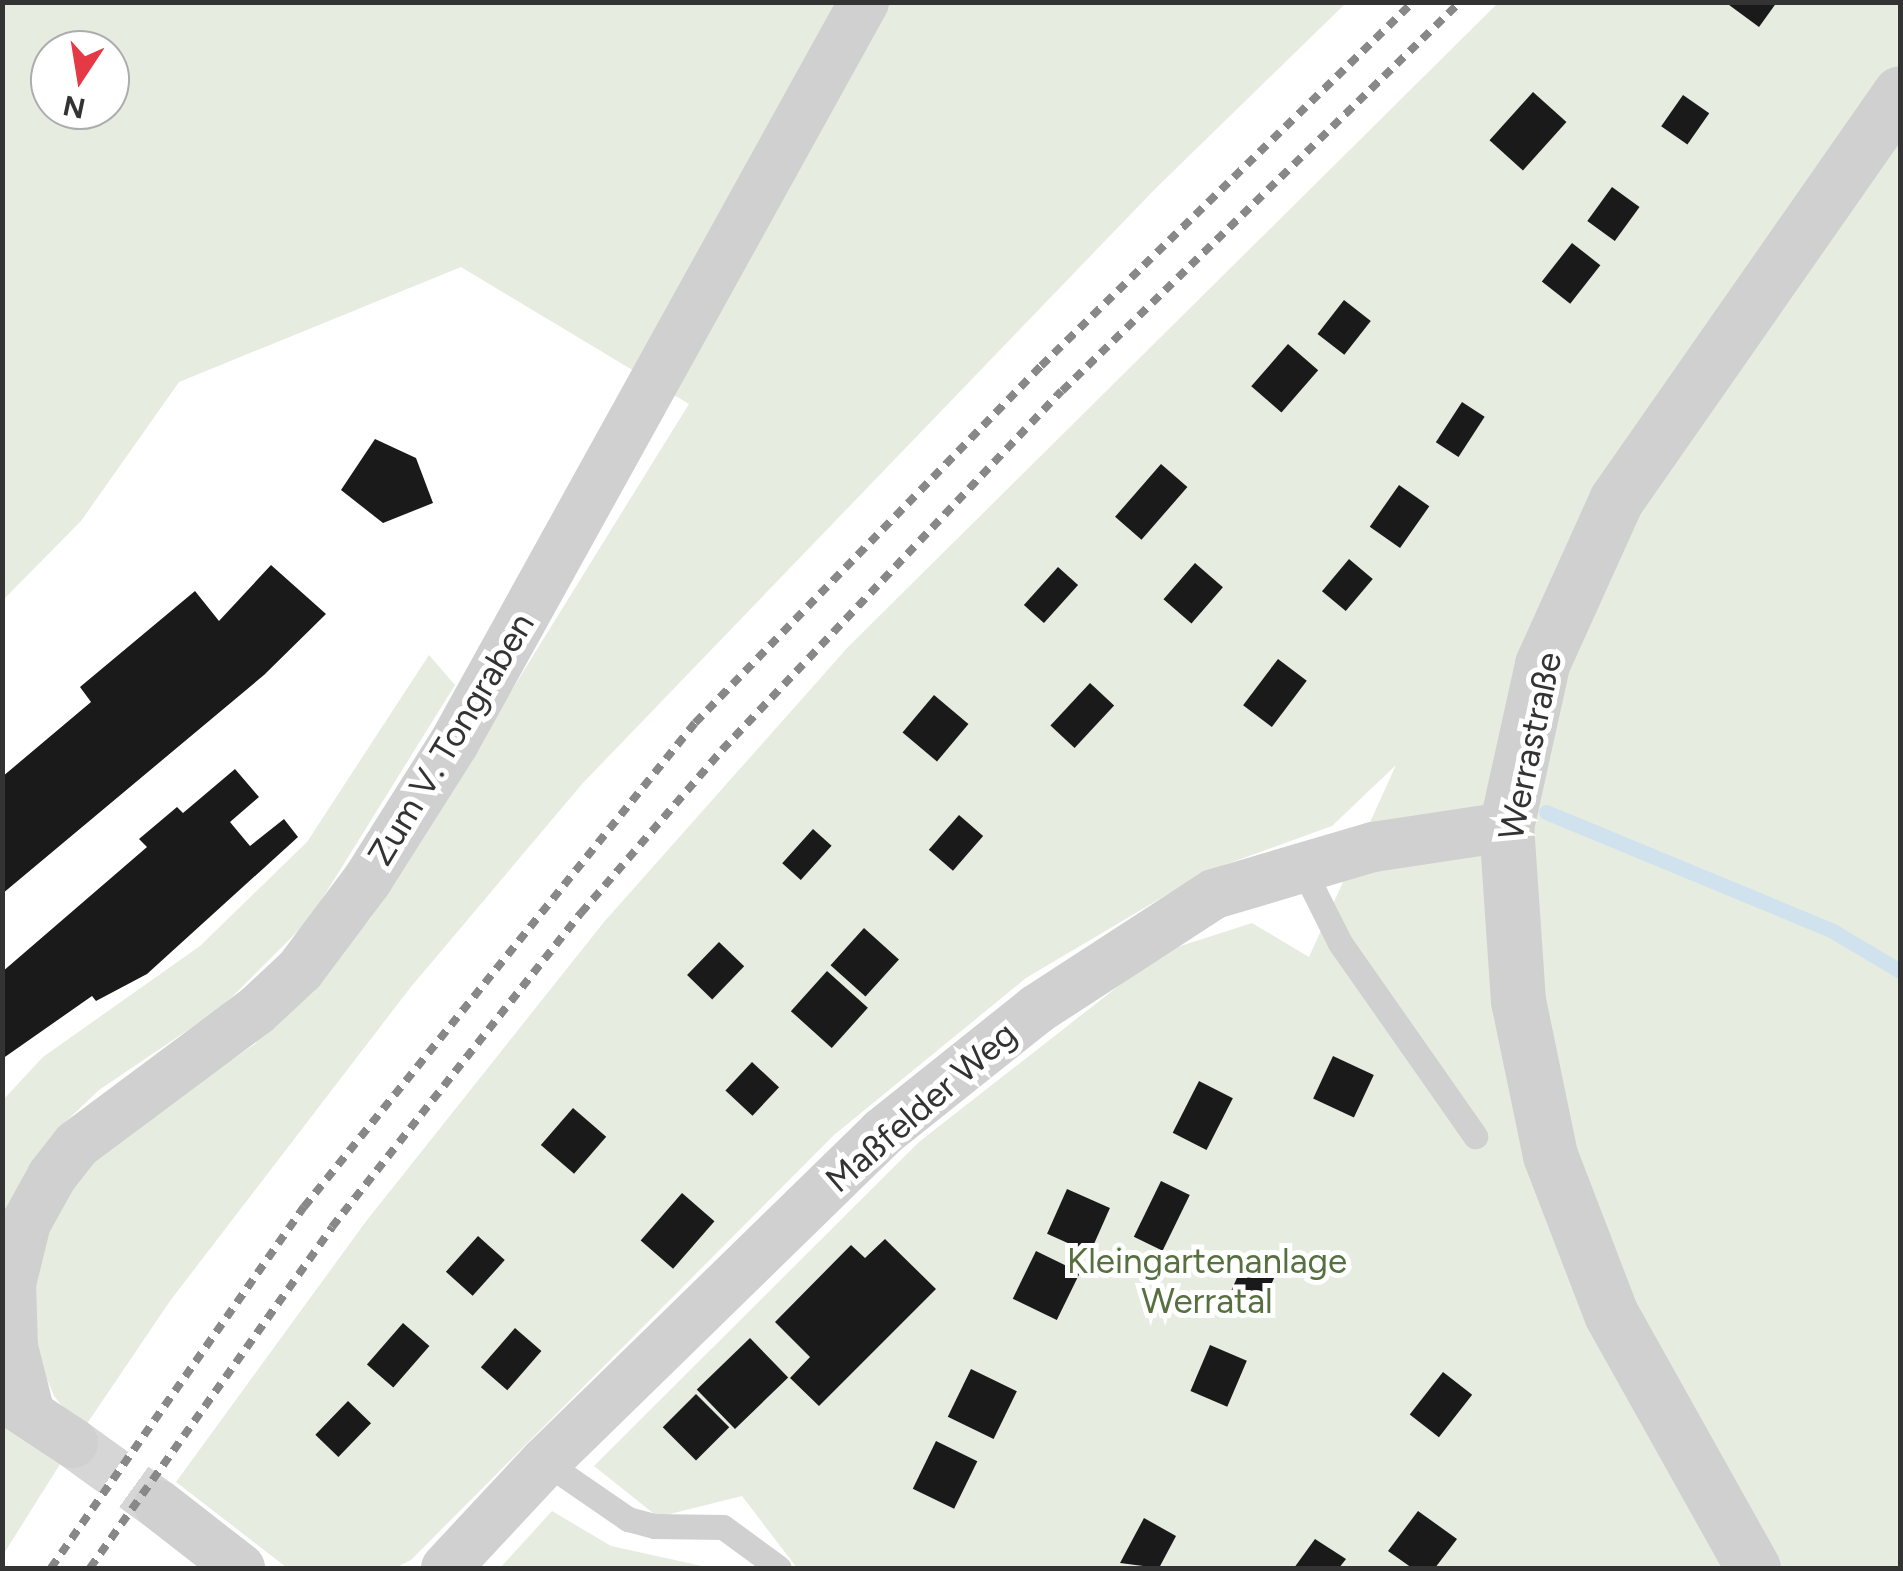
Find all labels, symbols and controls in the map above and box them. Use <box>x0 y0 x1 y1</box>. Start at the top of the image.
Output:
north arrow <box>30 30 130 130</box>
text: N <box>60 89 88 126</box>
street label: Zum V. Tongraben <box>359 605 543 873</box>
street label: Werrastraße <box>1490 648 1570 844</box>
street label: Maßfelder Weg <box>817 1013 1025 1201</box>
park label: Kleingartenanlage Werratal <box>1067 1240 1347 1322</box>

